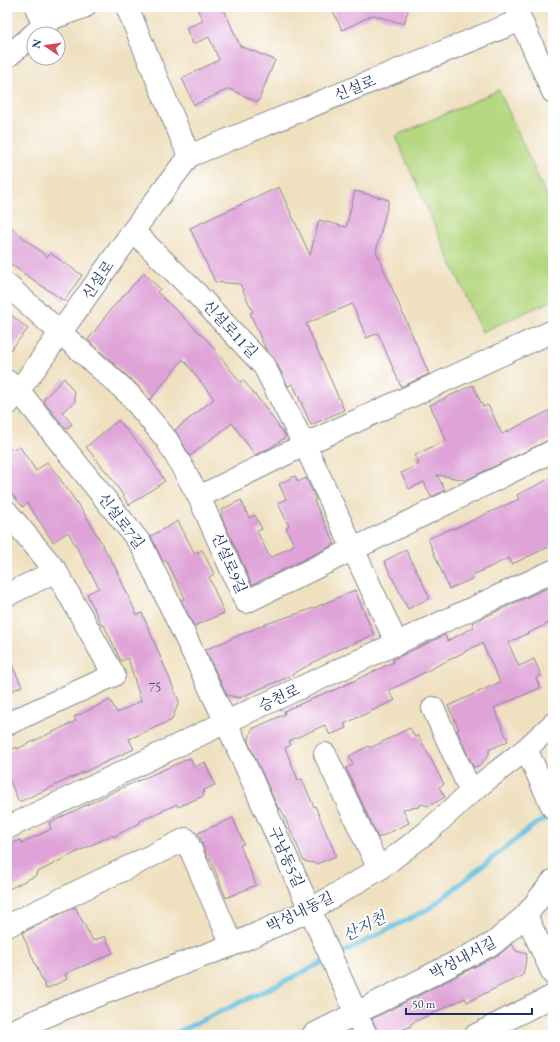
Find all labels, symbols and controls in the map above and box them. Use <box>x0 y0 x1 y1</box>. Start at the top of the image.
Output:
north arrow <box>26 26 66 66</box>
text: N <box>28 38 44 50</box>
street label: 신설로 <box>331 70 379 104</box>
street label: 신설로 <box>77 256 118 303</box>
street label: 신설로11길 <box>199 296 262 362</box>
street label: 신설로7길 <box>94 489 149 552</box>
street label: 신설로9길 <box>208 529 251 596</box>
house number: 75 <box>149 679 161 696</box>
street label: 승천로 <box>255 680 303 715</box>
street label: 구남동5길 <box>265 823 308 890</box>
street label: 박성내동길 <box>263 887 337 936</box>
water label: 산지천 <box>339 906 391 946</box>
street label: 박성내서길 <box>426 932 499 983</box>
scale bar <box>406 990 532 1016</box>
text: 50 m <box>412 996 436 1012</box>

